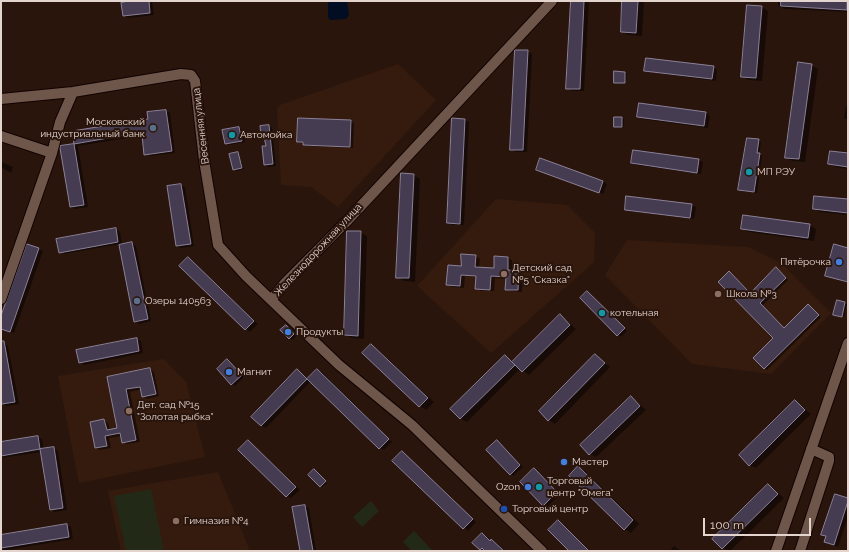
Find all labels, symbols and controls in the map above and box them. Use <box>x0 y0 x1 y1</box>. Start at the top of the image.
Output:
street label: Весенняя улица <box>190 87 212 165</box>
place label: Московский индустриальный банк <box>40 116 145 140</box>
marker: Московский индустриальный банк <box>148 123 158 133</box>
place label: Автомойка <box>240 129 292 141</box>
marker: Автомойка <box>227 130 237 140</box>
place label: МП РЭУ <box>757 166 795 178</box>
marker: МП РЭУ <box>744 167 754 177</box>
street label: Железнодорожная улица <box>272 201 364 299</box>
place label: Пятёрочка <box>780 256 831 268</box>
marker: Пятёрочка <box>834 257 844 267</box>
place label: Детский сад №5 "Сказка" <box>512 262 572 286</box>
marker: Детский сад №5 "Сказка" <box>499 269 509 279</box>
place label: Школа №3 <box>726 288 777 300</box>
marker: Школа №3 <box>713 289 723 299</box>
place label: Озеры 140563 <box>145 295 211 307</box>
marker: Озеры 140563 <box>132 296 142 306</box>
place label: котельная <box>610 307 659 319</box>
marker: котельная <box>597 308 607 318</box>
place label: Продукты <box>296 326 343 338</box>
marker: Продукты <box>283 327 293 337</box>
place label: Магнит <box>237 366 272 378</box>
marker: Магнит <box>224 367 234 377</box>
place label: Дет. сад №15 "Золотая рыбка" <box>137 399 213 422</box>
marker: Дет. сад №15 "Золотая рыбка" <box>124 406 134 416</box>
place label: Мастер <box>572 456 608 468</box>
marker: Мастер <box>559 457 569 467</box>
place label: Торговый центр "Омега" <box>547 475 614 498</box>
place label: Ozon <box>496 481 520 493</box>
marker: Ozon <box>523 482 533 492</box>
marker: Торговый центр "Омега" <box>534 482 544 492</box>
place label: Торговый центр <box>512 503 588 515</box>
marker: Торговый центр <box>499 504 509 514</box>
scale bar <box>705 510 813 536</box>
place label: Гимназия №4 <box>184 515 249 527</box>
marker: Гимназия №4 <box>171 516 181 526</box>
text: 100 m <box>710 518 744 532</box>

